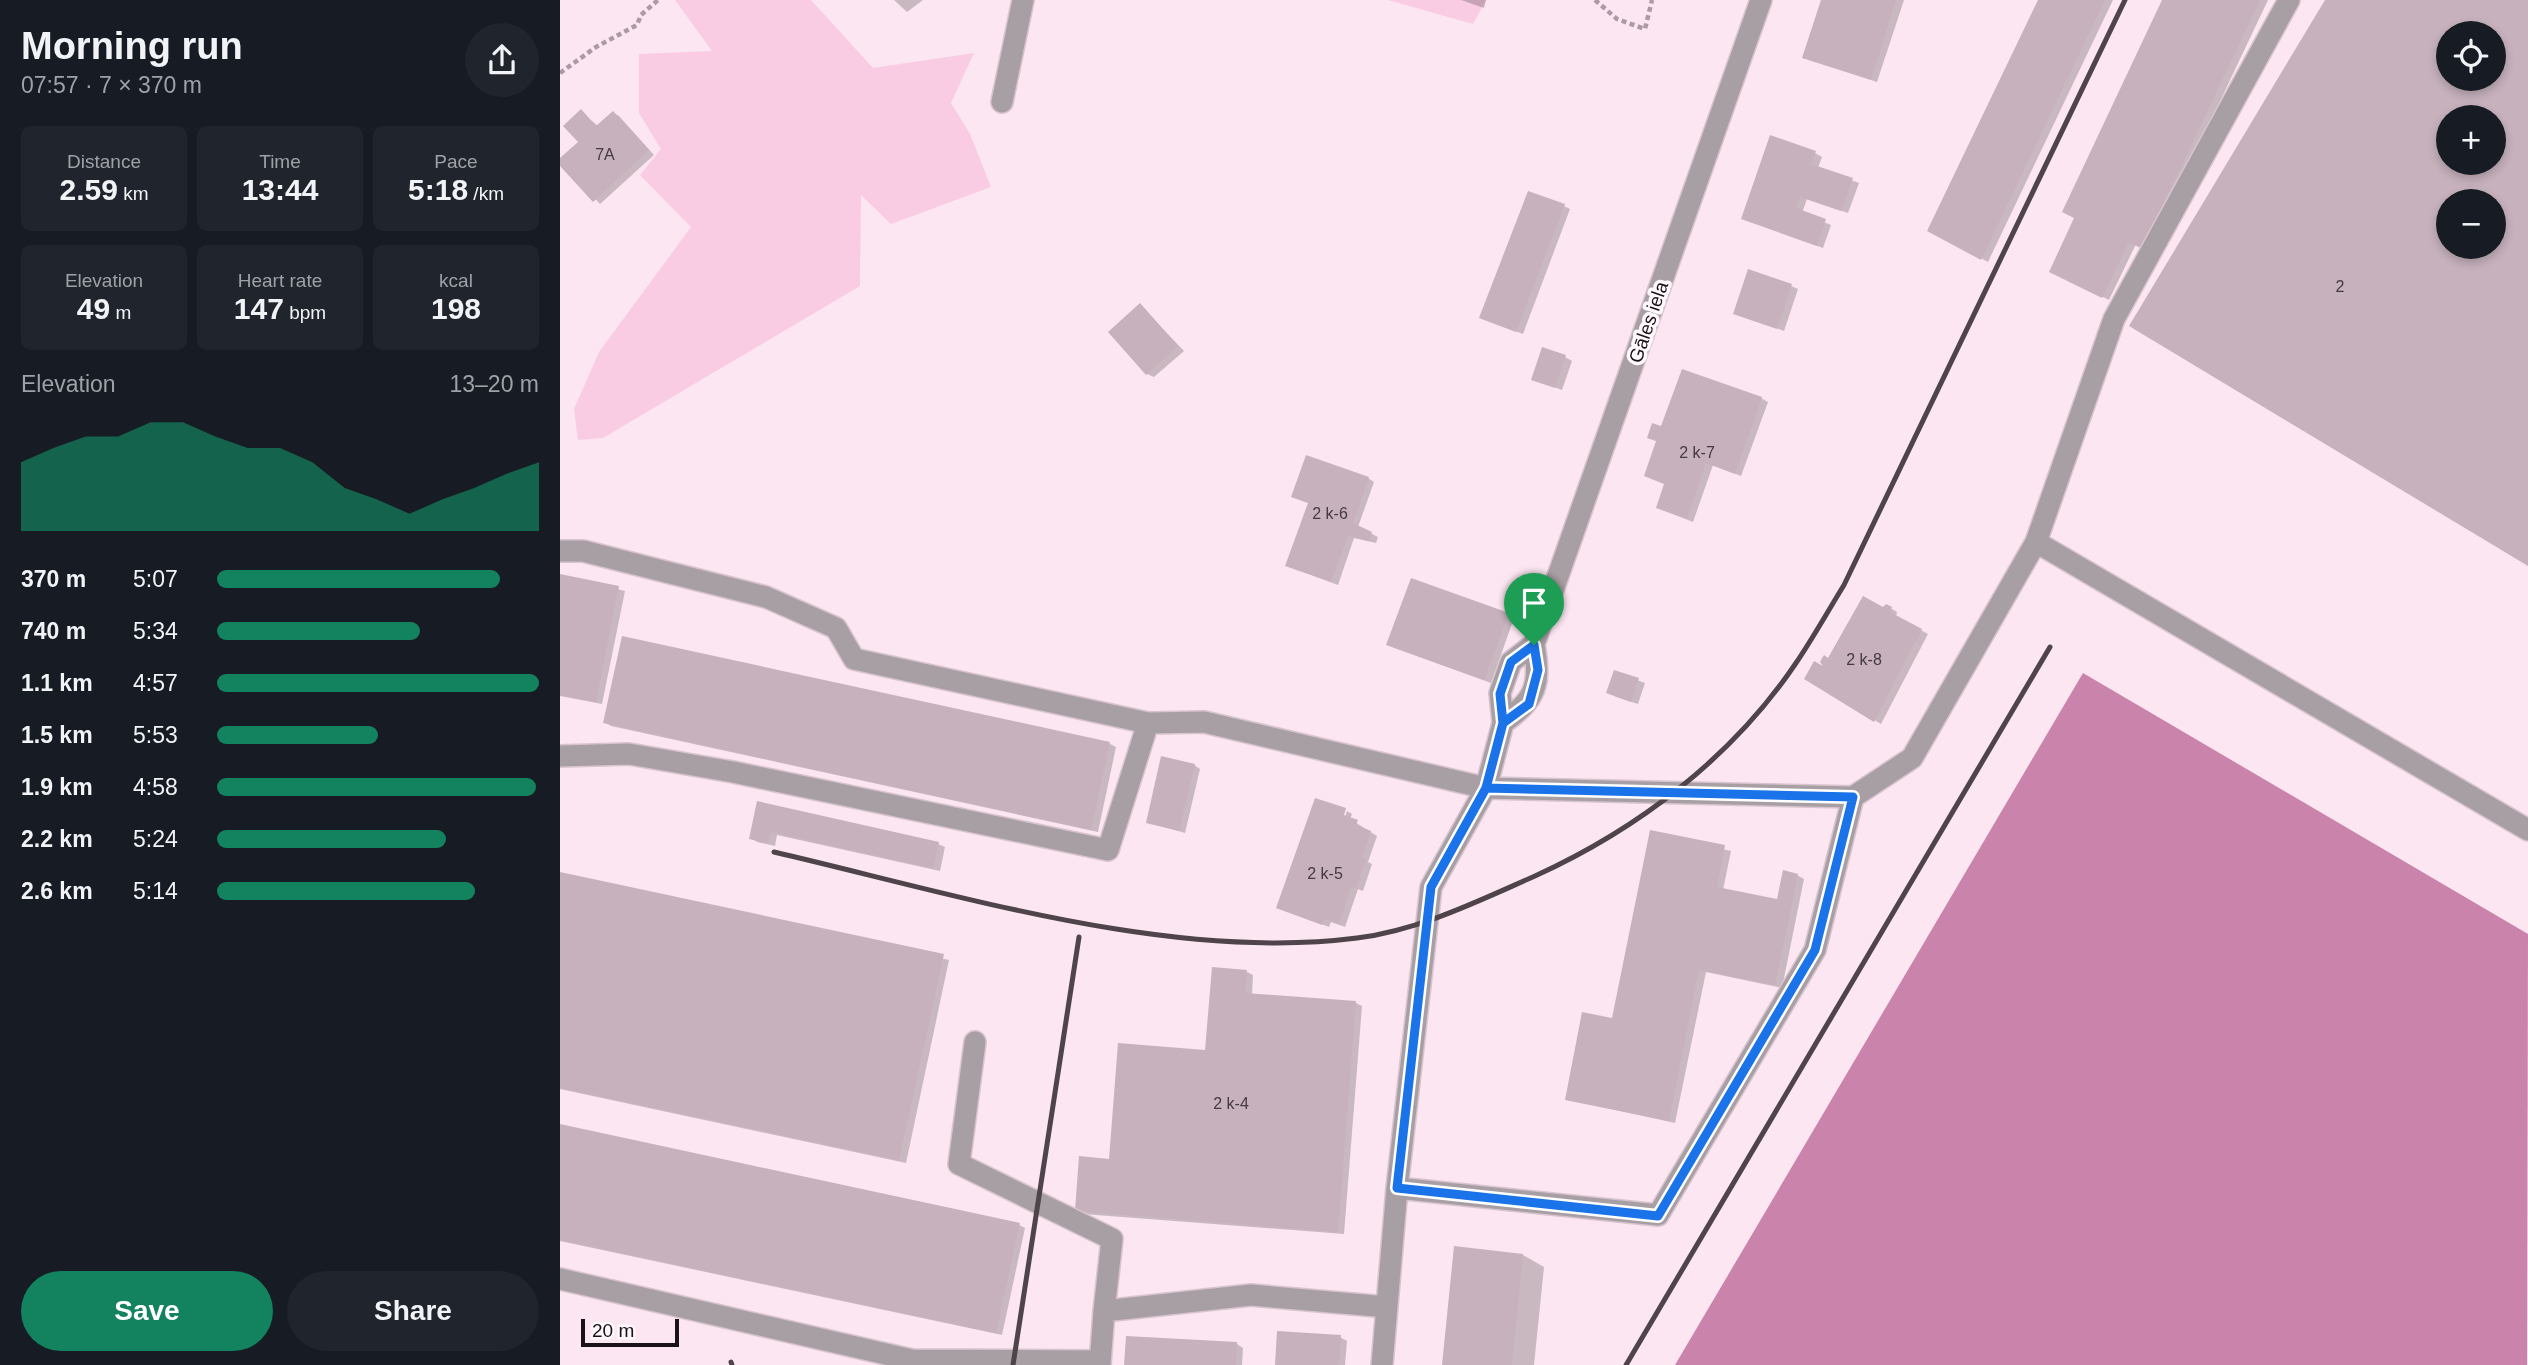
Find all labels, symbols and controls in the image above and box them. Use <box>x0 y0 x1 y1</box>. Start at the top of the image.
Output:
map controls <box>2436 21 2506 259</box>
button: locate <box>2436 21 2506 91</box>
button: share <box>465 23 539 97</box>
text: Morning run <box>21 25 243 67</box>
text: 07:57 · 7 × 370 m <box>21 72 202 98</box>
button: + <box>2436 105 2506 175</box>
house number: 7A <box>595 146 615 163</box>
text: Distance <box>67 151 141 172</box>
text: Time <box>259 151 301 172</box>
text: Pace <box>434 151 478 172</box>
text: 2.59 <box>60 173 118 206</box>
text: 13:44 <box>242 173 318 206</box>
text: 5:18 <box>408 173 468 206</box>
text: km <box>118 183 149 204</box>
text: /km <box>468 183 504 204</box>
button: − <box>2436 189 2506 259</box>
text: Elevation <box>65 270 143 291</box>
text: Heart rate <box>238 270 322 291</box>
text: kcal <box>439 270 473 291</box>
street label: Gāles iela <box>1625 278 1672 366</box>
house number: 2 <box>2336 278 2345 295</box>
text: 49 <box>77 292 110 325</box>
text: 147 <box>234 292 284 325</box>
text: 198 <box>431 292 481 325</box>
text: m <box>110 302 131 323</box>
text: bpm <box>284 302 326 323</box>
text: Elevation <box>21 371 116 397</box>
text: 13–20 m <box>449 371 539 397</box>
house number: 2 k-7 <box>1679 444 1715 461</box>
house number: 2 k-6 <box>1312 505 1348 522</box>
text: 370 m <box>21 566 86 592</box>
text: 5:07 <box>133 566 178 592</box>
pin <box>1504 573 1564 645</box>
icon: arrive <box>1515 584 1553 622</box>
text: 740 m <box>21 618 86 644</box>
text: 5:34 <box>133 618 178 644</box>
house number: 2 k-8 <box>1846 651 1882 668</box>
text: 1.1 km <box>21 670 93 696</box>
text: 4:57 <box>133 670 178 696</box>
text: 1.5 km <box>21 722 93 748</box>
text: 5:53 <box>133 722 178 748</box>
text: 1.9 km <box>21 774 93 800</box>
text: 4:58 <box>133 774 178 800</box>
text: 2.2 km <box>21 826 93 852</box>
text: 5:24 <box>133 826 178 852</box>
house number: 2 k-5 <box>1307 865 1343 882</box>
text: 2.6 km <box>21 878 93 904</box>
text: 5:14 <box>133 878 178 904</box>
house number: 2 k-4 <box>1213 1095 1249 1112</box>
button: Save <box>21 1271 273 1351</box>
button: Share <box>287 1271 539 1351</box>
scale bar <box>581 1316 679 1348</box>
text: 20 m <box>592 1320 634 1341</box>

